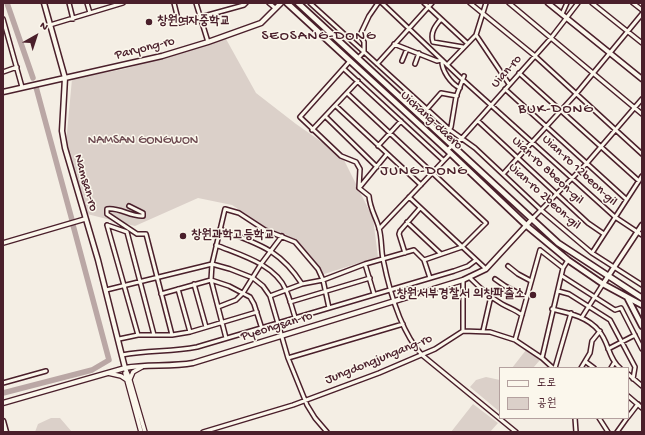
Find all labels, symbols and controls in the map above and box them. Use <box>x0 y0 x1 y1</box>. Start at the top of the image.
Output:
place label: 창원여자중학교 <box>157 14 230 30</box>
north arrow <box>16 16 56 56</box>
marker: 창원여자중학교 <box>144 17 154 27</box>
text: N <box>37 20 50 34</box>
district label: SEOSANG-DONG <box>261 28 377 46</box>
street label: Paryong-ro <box>113 34 177 64</box>
street label: Uian-ro <box>488 52 526 92</box>
street label: Uichang-daero <box>397 88 465 154</box>
district label: BUK-DONG <box>518 101 594 119</box>
street label: Uian-ro 12beon-gil <box>538 132 620 210</box>
park label: NAMSAN GONGWON <box>88 133 198 149</box>
street label: Uian-ro 8beon-gil <box>508 134 586 208</box>
street label: Namsan-ro <box>69 153 101 213</box>
street label: Uian-ro 2beon-gil <box>505 160 583 234</box>
district label: JUNG-DONG <box>380 163 468 181</box>
place label: 창원과학고등학교 <box>191 228 275 244</box>
marker: 창원과학고등학교 <box>178 231 188 241</box>
place label: 창원서부경찰서 의창파출소 <box>396 287 525 303</box>
marker: 창원서부경찰서 의창파출소 <box>528 290 538 300</box>
street label: Pyeongsan-ro <box>239 309 315 345</box>
street label: Jungdongjungang-ro <box>323 331 435 389</box>
legend <box>499 367 629 419</box>
text: 도로 <box>537 377 556 391</box>
text: 공원 <box>537 397 556 411</box>

